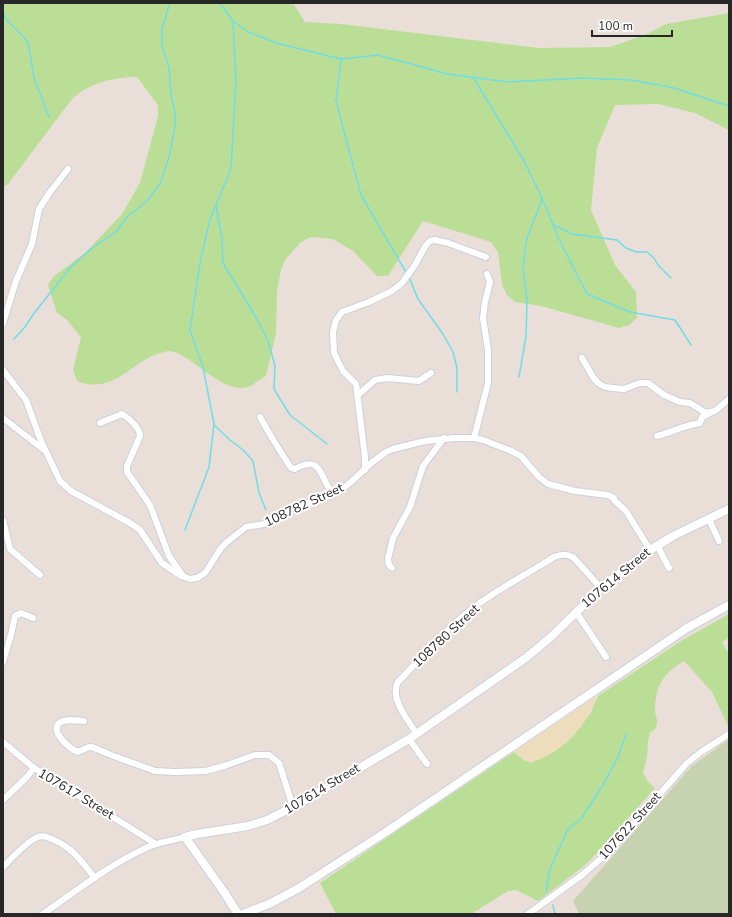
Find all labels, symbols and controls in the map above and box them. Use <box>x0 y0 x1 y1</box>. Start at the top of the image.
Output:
scale bar <box>592 12 672 38</box>
text: 100 m <box>598 18 633 34</box>
street label: 108782 Street <box>261 479 347 531</box>
street label: 107614 Street <box>577 543 655 612</box>
street label: 108780 Street <box>409 600 484 672</box>
street label: 107614 Street <box>281 759 364 819</box>
street label: 107617 Street <box>35 764 118 824</box>
street label: 107622 Street <box>595 788 666 864</box>

